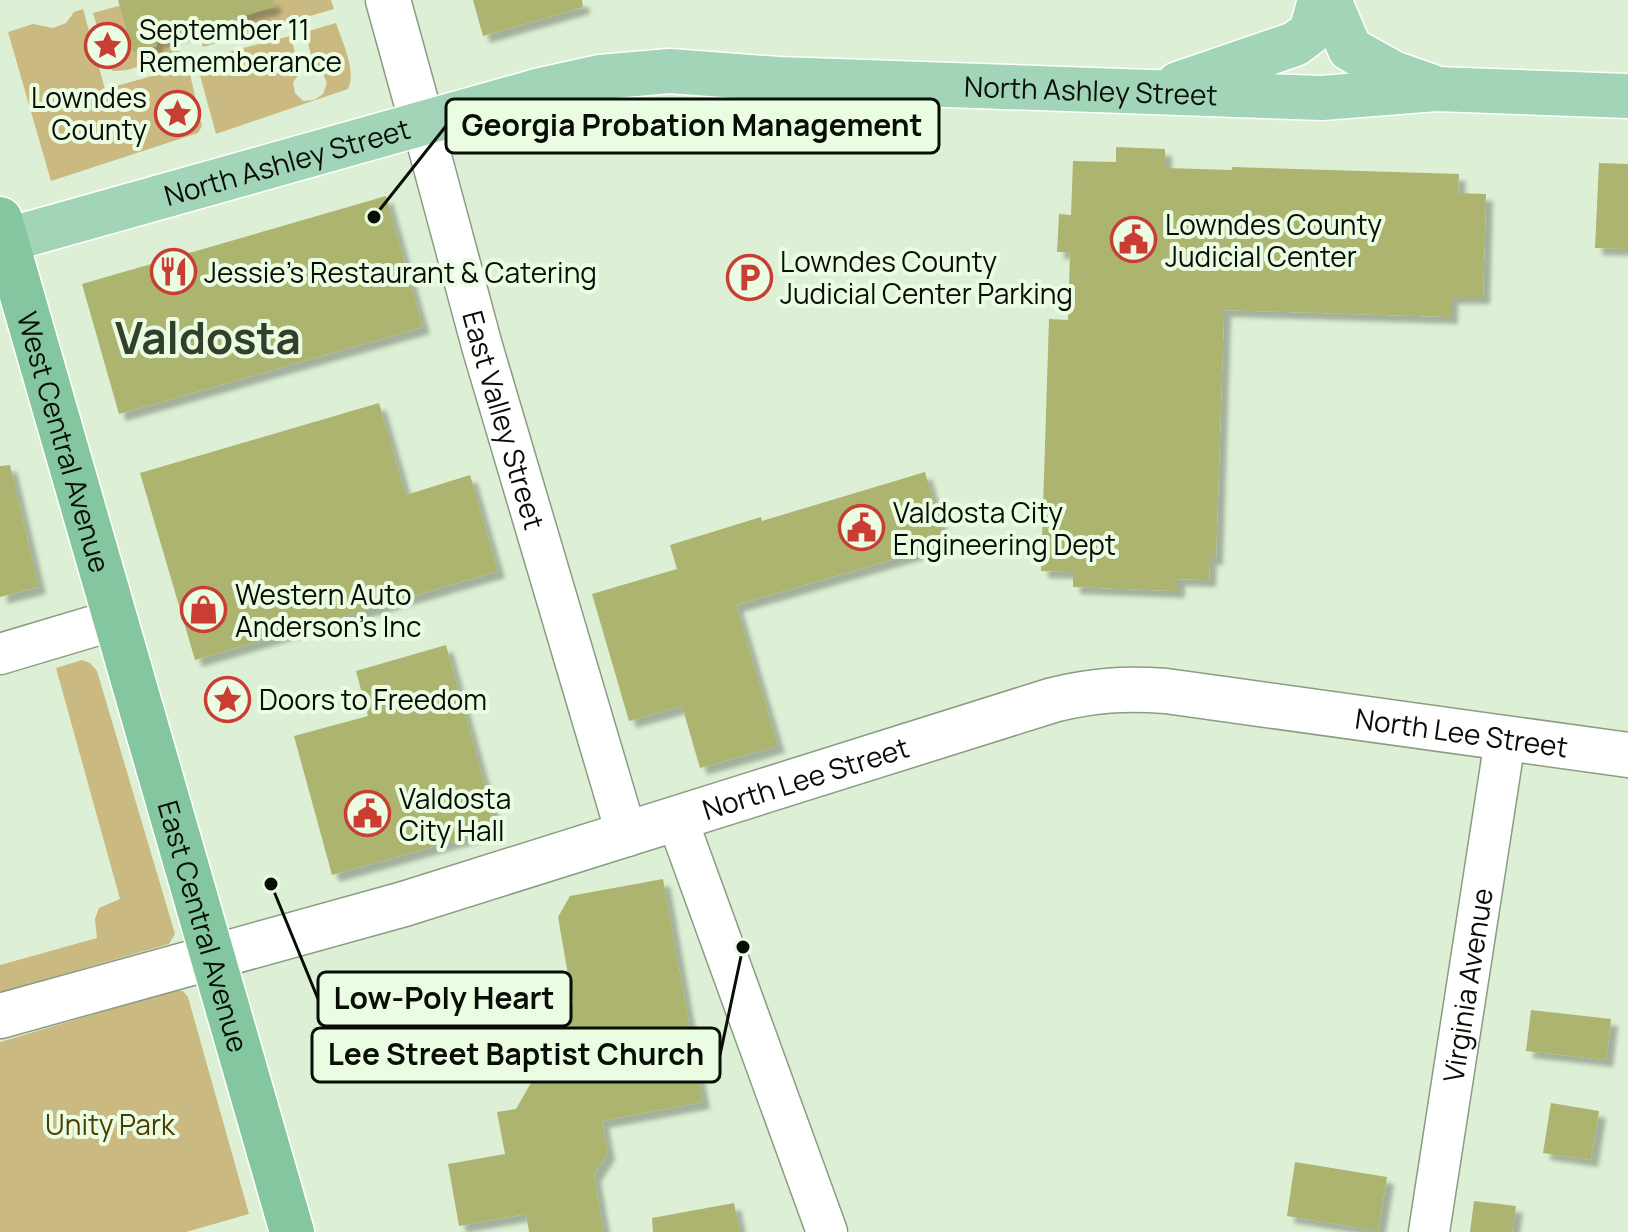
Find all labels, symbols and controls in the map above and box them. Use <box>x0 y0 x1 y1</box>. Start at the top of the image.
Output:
place label: September 11 Rememberance <box>139 10 342 80</box>
place icon: September 11 Rememberance <box>84 21 132 69</box>
street label: North Ashley Street <box>963 67 1218 113</box>
place label: Lowndes County <box>31 78 147 148</box>
place icon: Lowndes County <box>154 89 202 137</box>
callout: Georgia Probation Management <box>446 99 939 153</box>
text: Georgia Probation Management <box>461 104 923 145</box>
street label: North Ashley Street <box>160 109 414 214</box>
place label: Lowndes County Judicial Center <box>1165 205 1382 275</box>
public building icon: Lowndes County Judicial Center <box>1110 216 1158 264</box>
place label: Lowndes County Judicial Center Parking <box>780 242 1073 312</box>
restaurant icon: Jessie's Restaurant & Catering <box>149 248 197 296</box>
place label: Jessie's Restaurant & Catering <box>204 253 597 291</box>
parking icon: Lowndes County Judicial Center Parking <box>725 253 773 301</box>
street label: East Valley Street <box>454 306 554 534</box>
street label: West Central Avenue <box>9 307 120 577</box>
district label: Valdosta <box>115 307 301 367</box>
place label: Valdosta City Engineering Dept <box>893 493 1116 563</box>
public building icon: Valdosta City Engineering Dept <box>838 504 886 552</box>
place label: Western Auto Anderson's Inc <box>235 575 421 645</box>
shop icon: Western Auto Anderson's Inc <box>180 586 228 634</box>
place icon: Doors to Freedom <box>204 675 252 723</box>
place label: Doors to Freedom <box>259 680 487 718</box>
street label: North Lee Street <box>1353 698 1570 765</box>
street label: North Lee Street <box>698 728 913 828</box>
place label: Valdosta City Hall <box>399 779 511 849</box>
public building icon: Valdosta City Hall <box>344 790 392 838</box>
street label: East Central Avenue <box>150 796 258 1056</box>
street label: Virginia Avenue <box>1433 885 1501 1085</box>
callout: Low-Poly Heart <box>318 972 571 1026</box>
text: Low-Poly Heart <box>334 977 554 1018</box>
callout: Lee Street Baptist Church <box>312 1028 720 1082</box>
text: Lee Street Baptist Church <box>328 1033 704 1074</box>
park label: Unity Park <box>45 1105 176 1143</box>

